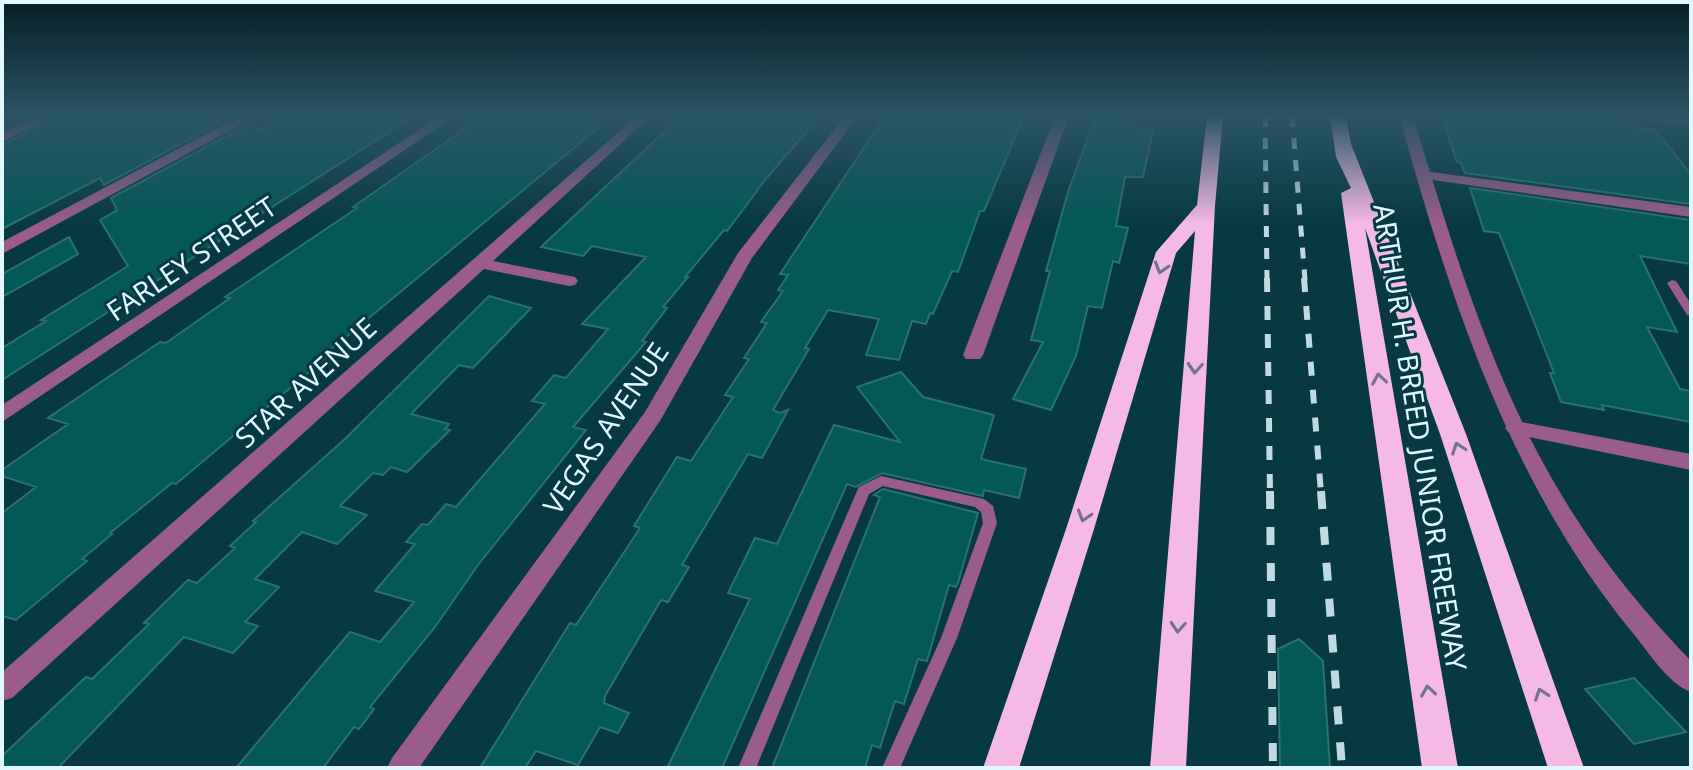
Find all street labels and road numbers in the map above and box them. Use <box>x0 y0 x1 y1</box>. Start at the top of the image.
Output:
street label: FARLEY STREET <box>98 187 284 329</box>
street label: ARTHUR H. BREED JUNIOR FREEWAY <box>1365 201 1477 673</box>
street label: STAR AVENUE <box>226 308 384 456</box>
street label: VEGAS AVENUE <box>533 335 677 521</box>

